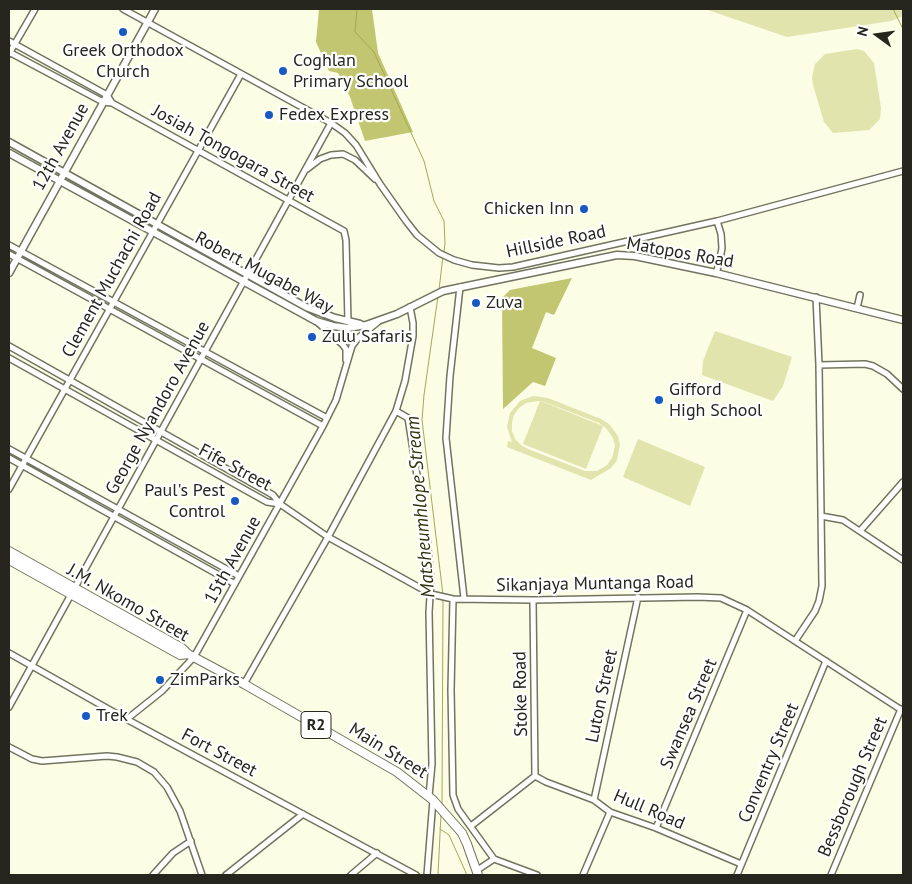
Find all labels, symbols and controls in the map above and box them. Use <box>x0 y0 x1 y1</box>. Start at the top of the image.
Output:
north arrow <box>852 10 902 60</box>
text: N <box>853 25 872 38</box>
marker: Greek Orthodox Church <box>117 26 129 38</box>
place label: Greek Orthodox Church <box>62 40 184 82</box>
place label: Coghlan Primary School <box>293 50 408 92</box>
marker: Coghlan Primary School <box>277 65 289 77</box>
street label: 12th Avenue <box>28 100 94 194</box>
street label: Josiah Tongogara Street <box>148 100 318 208</box>
place label: Fedex Express <box>279 104 389 126</box>
marker: Fedex Express <box>263 109 275 121</box>
street label: Clement Muchachi Road <box>58 189 166 361</box>
place label: Chicken Inn <box>484 198 574 220</box>
marker: Chicken Inn <box>578 203 590 215</box>
street label: Hillside Road <box>504 221 608 263</box>
street label: Robert Mugabe Way <box>191 227 337 319</box>
street label: Matopos Road <box>625 233 735 273</box>
place label: Zuva <box>486 292 523 314</box>
marker: Zuva <box>470 297 482 309</box>
street label: George Nyandoro Avenue <box>101 318 215 498</box>
place label: Zulu Safaris <box>322 326 413 348</box>
marker: Zulu Safaris <box>306 331 318 343</box>
place label: Gifford High School <box>669 379 762 422</box>
marker: Gifford High School <box>653 394 665 406</box>
water label: Matsheumhlope Stream <box>402 415 440 599</box>
street label: Fife Street <box>195 440 275 496</box>
place label: Paul's Pest Control <box>144 480 225 522</box>
marker: Paul's Pest Control <box>229 495 241 507</box>
street label: 15th Avenue <box>200 513 266 607</box>
street label: J.M. Nkomo Street <box>63 559 193 647</box>
street label: Sikanjaya Muntanga Road <box>496 571 694 597</box>
street label: Luton Street <box>582 647 622 745</box>
street label: Stoke Road <box>509 651 533 737</box>
street label: Swansea Street <box>656 655 722 773</box>
place label: ZimParks <box>170 669 240 691</box>
marker: ZimParks <box>154 674 166 686</box>
street label: Conventry Street <box>734 700 804 826</box>
place label: Trek <box>96 705 128 727</box>
marker: Trek <box>80 710 92 722</box>
road number: R2 <box>301 712 331 738</box>
street label: Bessborough Street <box>814 714 892 860</box>
street label: Main Street <box>345 718 431 784</box>
street label: Fort Street <box>178 724 260 782</box>
street label: Hull Road <box>610 785 688 835</box>

